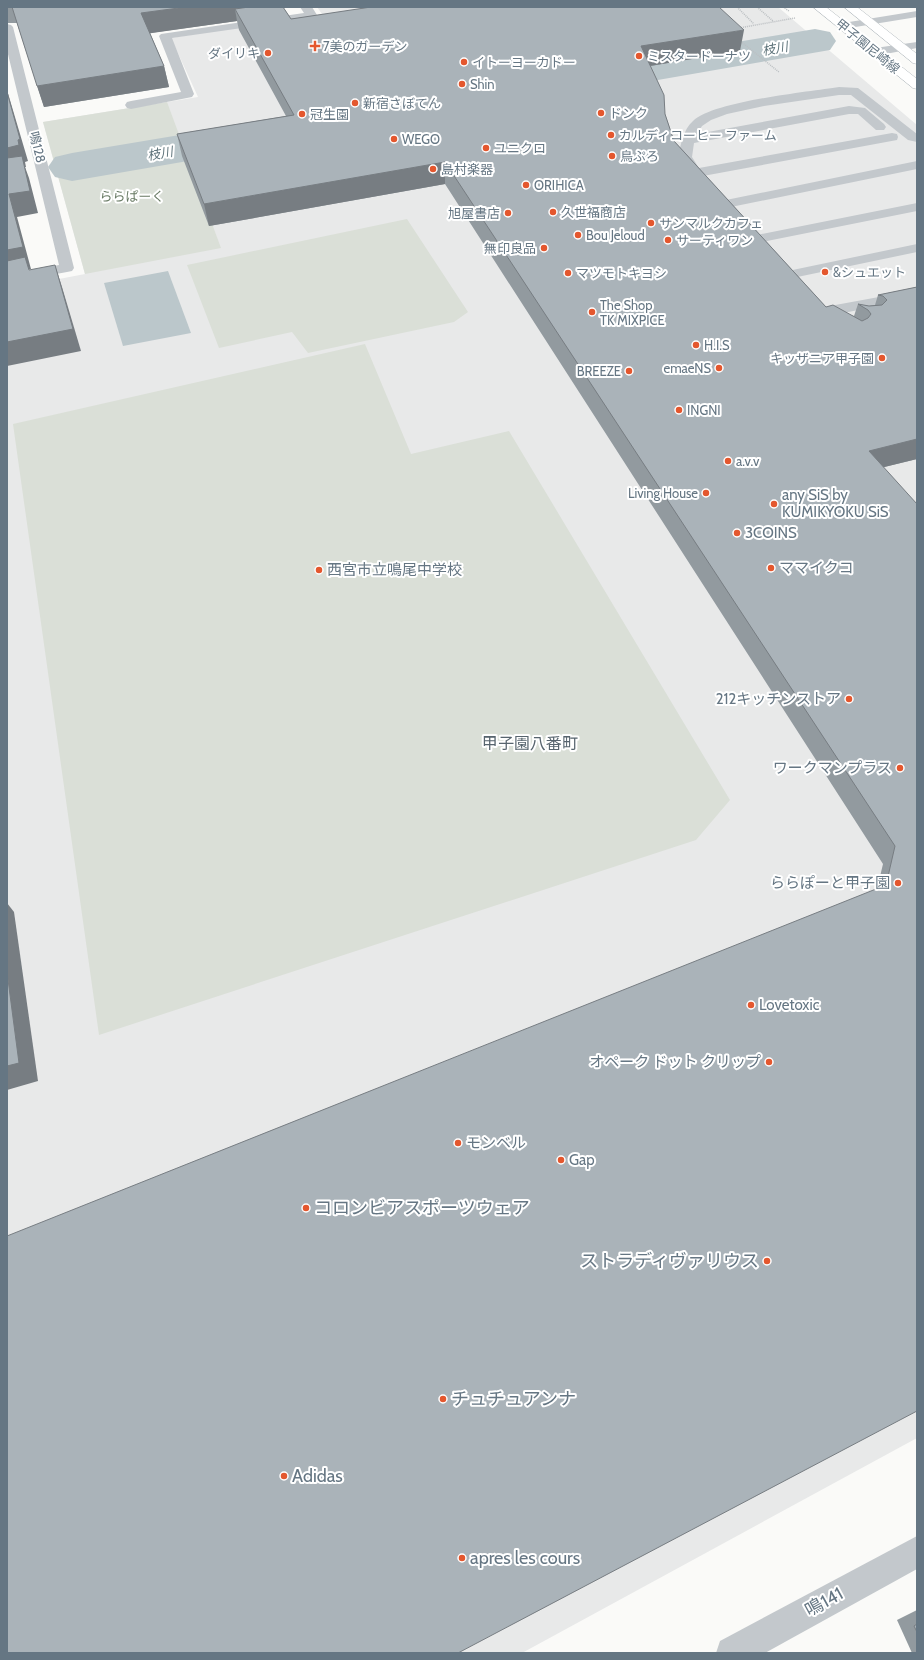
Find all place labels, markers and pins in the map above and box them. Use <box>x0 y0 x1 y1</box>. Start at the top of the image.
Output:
place label: 7美のガーデン <box>323 38 408 54</box>
marker: 7美のガーデン <box>310 41 320 51</box>
place label: ダイリキ <box>208 45 260 61</box>
marker: ダイリキ <box>263 48 273 58</box>
place label: ミスタードーナツ <box>647 48 751 64</box>
marker: ミスタードーナツ <box>634 51 644 61</box>
place label: イトーヨーカドー <box>472 54 576 70</box>
marker: イトーヨーカドー <box>459 57 469 67</box>
place label: Shin <box>470 76 495 92</box>
marker: Shin <box>457 79 467 89</box>
place label: 新宿さぼてん <box>363 95 441 111</box>
marker: 新宿さぼてん <box>350 98 360 108</box>
place label: ドンク <box>609 105 648 121</box>
place label: 冠生園 <box>310 106 349 122</box>
marker: ドンク <box>596 108 606 118</box>
marker: 冠生園 <box>297 109 307 119</box>
place label: カルディコーヒー ファーム <box>619 127 777 143</box>
marker: カルディコーヒー ファーム <box>606 130 616 140</box>
place label: WEGO <box>402 131 440 147</box>
marker: WEGO <box>389 134 399 144</box>
place label: ユニクロ <box>494 140 546 156</box>
marker: ユニクロ <box>481 143 491 153</box>
place label: 鳥ぷろ <box>620 148 659 164</box>
marker: 鳥ぷろ <box>607 151 617 161</box>
place label: 島村楽器 <box>441 161 493 177</box>
marker: 島村楽器 <box>428 164 438 174</box>
place label: ORIHICA <box>534 177 584 193</box>
marker: ORIHICA <box>521 180 531 190</box>
place label: 久世福商店 <box>561 204 626 220</box>
place label: 旭屋書店 <box>448 205 500 221</box>
marker: 久世福商店 <box>548 207 558 217</box>
marker: 旭屋書店 <box>503 208 513 218</box>
place label: サンマルクカフェ <box>659 215 763 231</box>
marker: サンマルクカフェ <box>646 218 656 228</box>
place label: Bou Jeloud <box>586 227 645 243</box>
marker: Bou Jeloud <box>573 230 583 240</box>
place label: サーティワン <box>676 232 753 248</box>
marker: サーティワン <box>663 235 673 245</box>
place label: 無印良品 <box>484 240 536 256</box>
marker: 無印良品 <box>539 243 549 253</box>
place label: &シュエット <box>833 264 906 280</box>
place label: マツモトキヨシ <box>576 265 667 281</box>
marker: &シュエット <box>820 267 830 277</box>
marker: マツモトキヨシ <box>563 268 573 278</box>
place label: The Shop TK MIXPICE <box>600 297 665 328</box>
marker: The Shop TK MIXPICE <box>587 307 597 317</box>
place label: H.I.S <box>704 337 730 353</box>
marker: H.I.S <box>691 340 701 350</box>
place label: キッザニア甲子園 <box>770 350 874 366</box>
marker: キッザニア甲子園 <box>877 353 887 363</box>
place label: emaeNS <box>663 360 711 376</box>
place label: BREEZE <box>577 363 621 379</box>
marker: emaeNS <box>714 363 724 373</box>
marker: BREEZE <box>624 366 634 376</box>
place label: INGNI <box>687 402 721 418</box>
marker: INGNI <box>674 405 684 415</box>
place label: a.v.v <box>736 453 760 469</box>
marker: a.v.v <box>723 456 733 466</box>
place label: Living House <box>628 485 698 501</box>
place label: any SiS by KUMIKYOKU SiS <box>782 486 889 521</box>
marker: Living House <box>701 488 711 498</box>
marker: any SiS by KUMIKYOKU SiS <box>769 499 779 509</box>
place label: 3COINS <box>745 524 797 542</box>
marker: 3COINS <box>732 528 742 538</box>
place label: ママイクコ <box>779 559 854 577</box>
place label: 西宮市立鳴尾中学校 <box>327 561 462 579</box>
marker: ママイクコ <box>766 563 776 573</box>
marker: 西宮市立鳴尾中学校 <box>314 565 324 575</box>
place label: 212キッチンストア <box>716 690 841 708</box>
marker: 212キッチンストア <box>844 694 854 704</box>
place label: ワークマンプラス <box>773 759 892 777</box>
marker: ワークマンプラス <box>895 763 905 773</box>
place label: ららぽーと甲子園 <box>770 874 890 892</box>
marker: ららぽーと甲子園 <box>893 878 903 888</box>
place label: Lovetoxic <box>759 996 820 1014</box>
marker: Lovetoxic <box>746 1000 756 1010</box>
place label: オペーク ドット クリップ <box>589 1053 761 1071</box>
marker: オペーク ドット クリップ <box>764 1057 774 1067</box>
place label: モンベル <box>466 1134 526 1152</box>
marker: モンベル <box>453 1138 463 1148</box>
place label: Gap <box>569 1151 595 1169</box>
marker: Gap <box>556 1155 566 1165</box>
place label: コロンビアスポーツウェア <box>314 1197 530 1219</box>
marker: コロンビアスポーツウェア <box>301 1203 311 1213</box>
place label: ストラディヴァリウス <box>580 1250 759 1272</box>
marker: ストラディヴァリウス <box>762 1256 772 1266</box>
place label: チュチュアンナ <box>451 1388 576 1410</box>
marker: チュチュアンナ <box>438 1394 448 1404</box>
place label: Adidas <box>292 1465 343 1487</box>
marker: Adidas <box>279 1471 289 1481</box>
place label: apres les cours <box>470 1547 580 1569</box>
marker: apres les cours <box>457 1553 467 1563</box>

